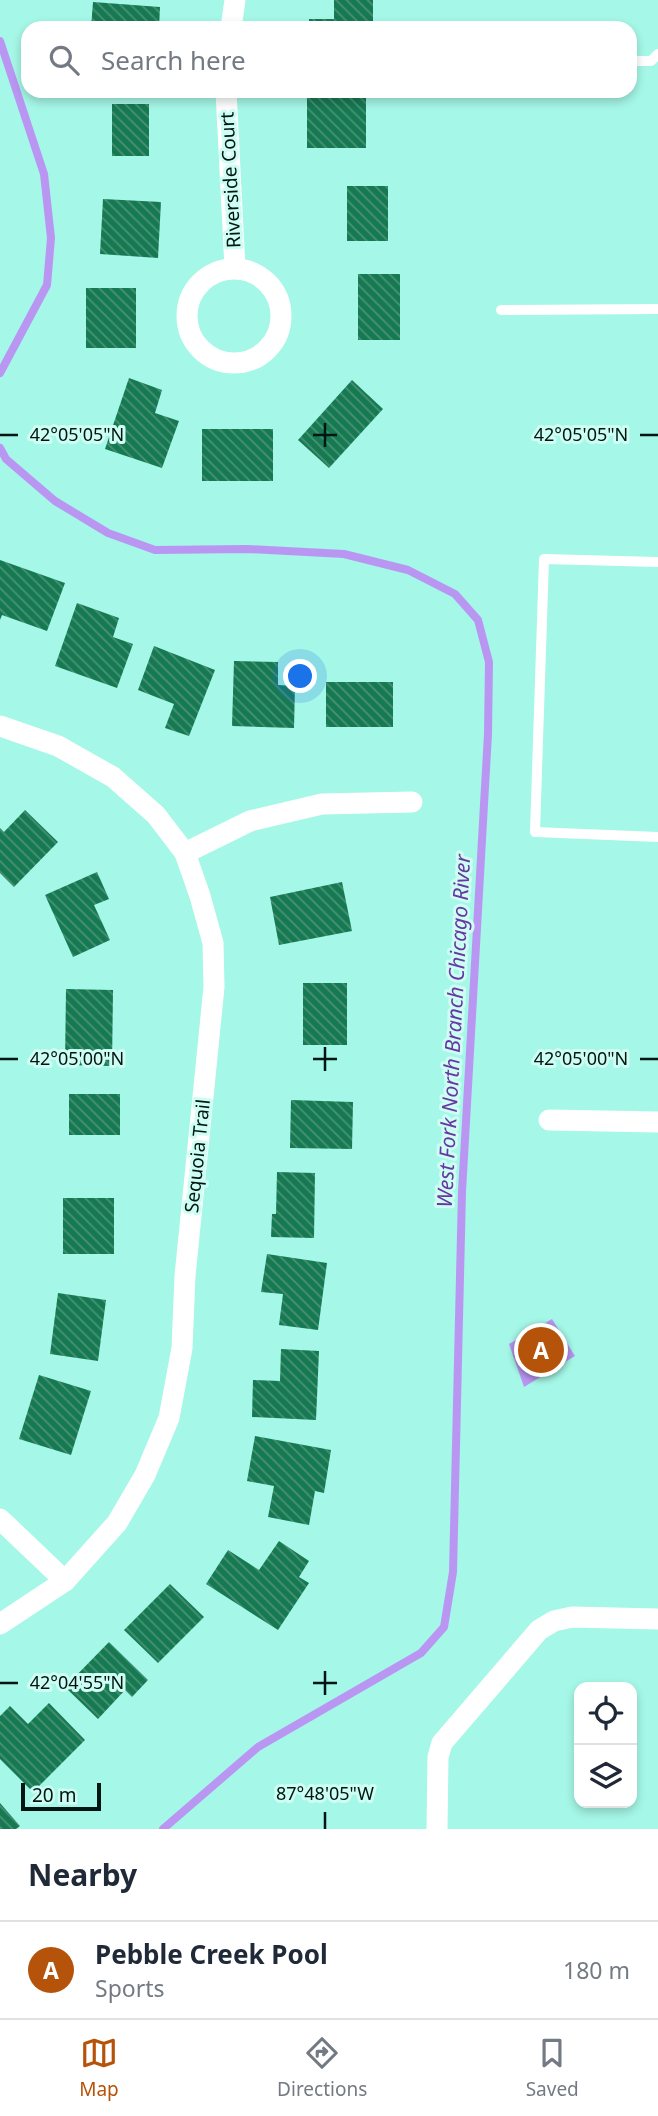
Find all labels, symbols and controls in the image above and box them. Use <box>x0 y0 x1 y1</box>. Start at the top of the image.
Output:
search box <box>21 21 637 98</box>
icon: search <box>45 41 83 79</box>
text: Search here <box>101 42 246 78</box>
street label: Riverside Court <box>213 111 247 249</box>
text: 42°05'05"N <box>30 422 124 446</box>
text: 42°05'05"N <box>534 422 628 446</box>
your location <box>283 659 317 693</box>
water label: West Fork North Branch Chicago River <box>430 852 476 1208</box>
text: 42°05'00"N <box>30 1046 124 1070</box>
text: 42°05'00"N <box>534 1046 628 1070</box>
street label: Sequoia Trail <box>178 1098 216 1214</box>
pin: A <box>518 1324 564 1376</box>
text: 42°04'55"N <box>30 1670 124 1694</box>
map controls <box>574 1682 637 1808</box>
button: locate <box>574 1682 637 1745</box>
button: layers <box>574 1745 637 1808</box>
scale bar <box>21 1780 102 1812</box>
text: 87°48'05"W <box>276 1781 374 1805</box>
text: 20 m <box>32 1782 76 1808</box>
text: Nearby <box>28 1854 137 1895</box>
text: Pebble Creek Pool <box>95 1936 328 1972</box>
text: A <box>43 1954 59 1986</box>
text: 180 m <box>563 1954 630 1986</box>
text: Sports <box>95 1972 165 2004</box>
tab: Map <box>79 2034 119 2102</box>
tab: Directions <box>277 2034 367 2102</box>
tab: Saved <box>526 2034 579 2102</box>

